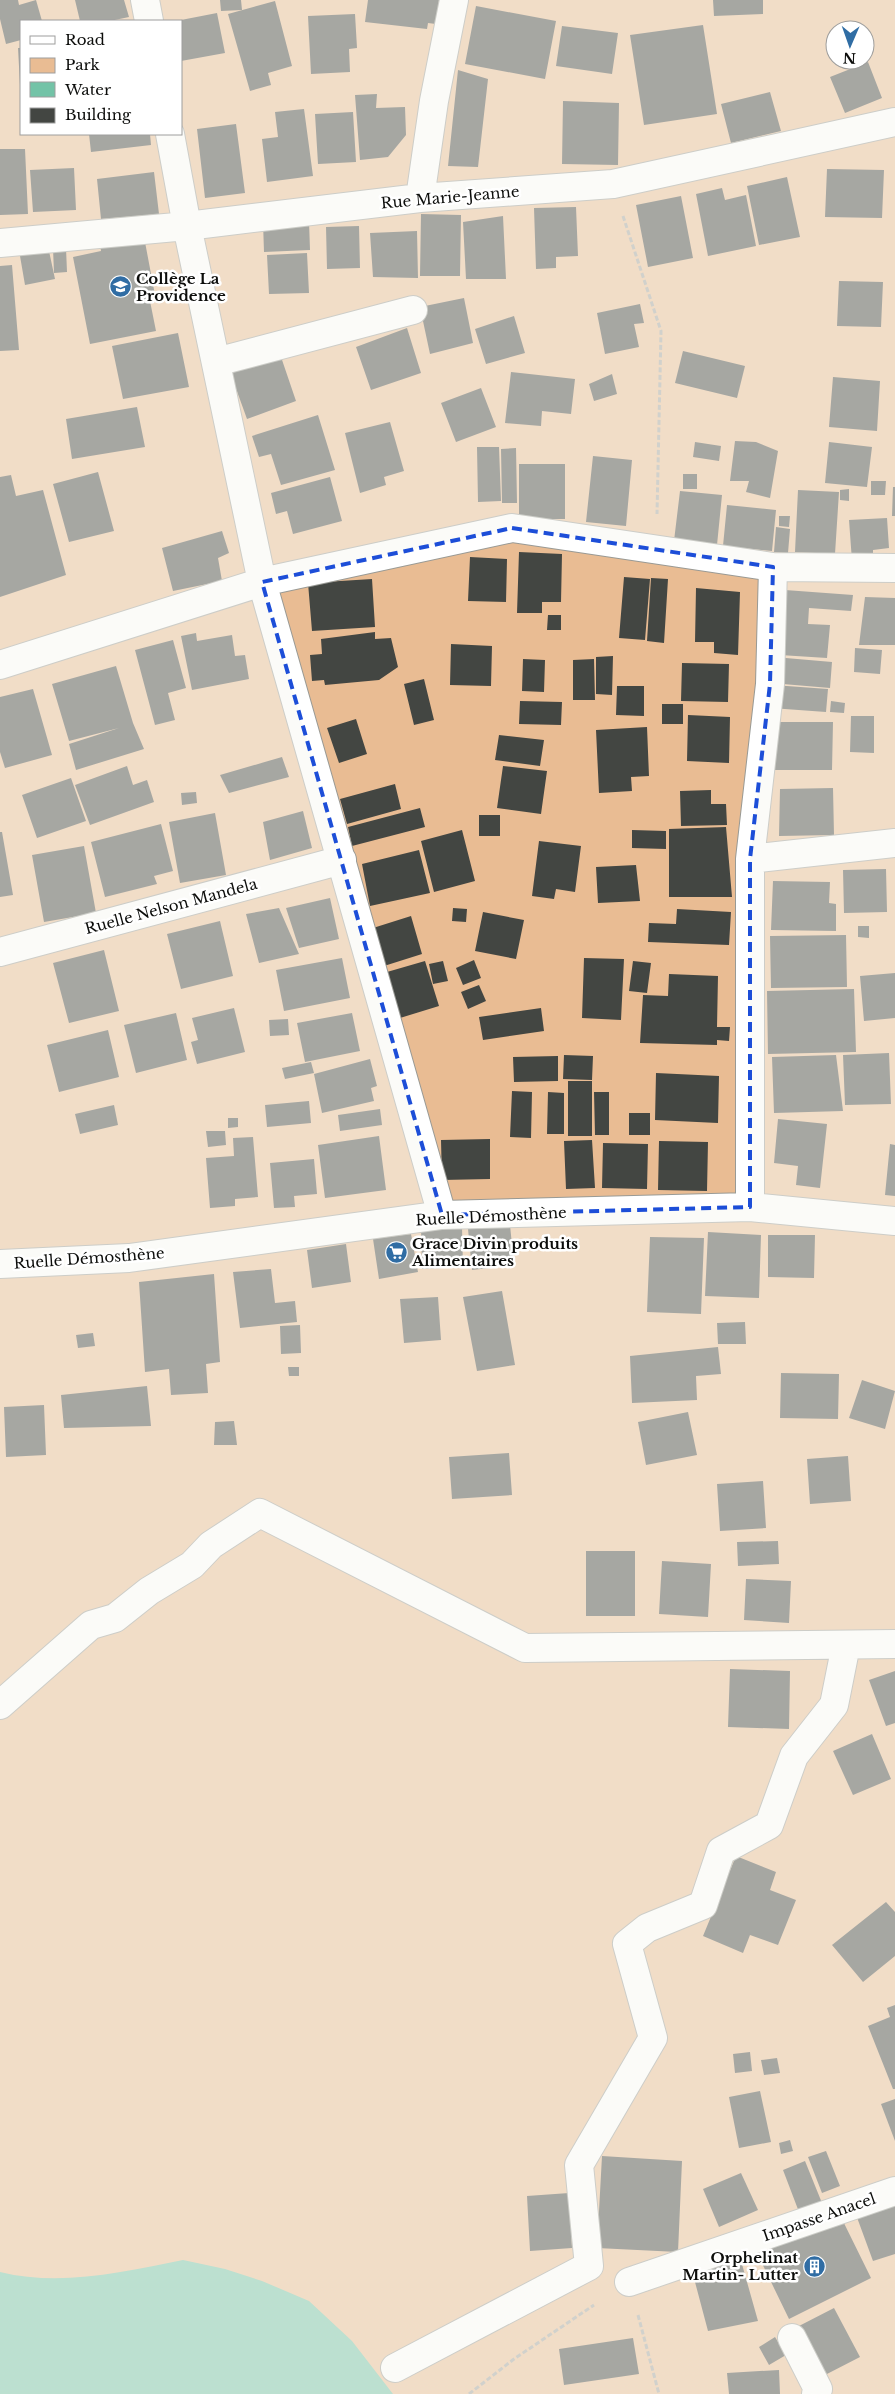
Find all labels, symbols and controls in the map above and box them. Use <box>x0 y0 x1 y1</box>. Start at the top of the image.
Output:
legend <box>20 20 182 135</box>
north arrow <box>825 20 875 70</box>
text: Road <box>65 30 105 49</box>
text: N <box>843 49 856 67</box>
text: Park <box>65 55 101 74</box>
text: Water <box>64 80 112 99</box>
text: Building <box>65 105 132 124</box>
street label: Rue Marie-Jeanne <box>380 181 520 213</box>
place label: Collège La Providence <box>136 269 226 305</box>
school or university icon: Collège La Providence <box>108 275 132 299</box>
street label: Ruelle Nelson Mandela <box>83 874 260 938</box>
street label: Ruelle Démosthène <box>415 1203 567 1229</box>
place label: Grace Divin produits Alimentaires <box>411 1234 578 1270</box>
supermarket icon: Grace Divin produits Alimentaires <box>384 1240 408 1264</box>
street label: Ruelle Démosthène <box>13 1243 165 1273</box>
street label: Impasse Anacel <box>760 2189 878 2245</box>
place label: Orphelinat Martin- Lutter <box>682 2248 799 2284</box>
building icon: Orphelinat Martin- Lutter <box>802 2254 826 2278</box>

